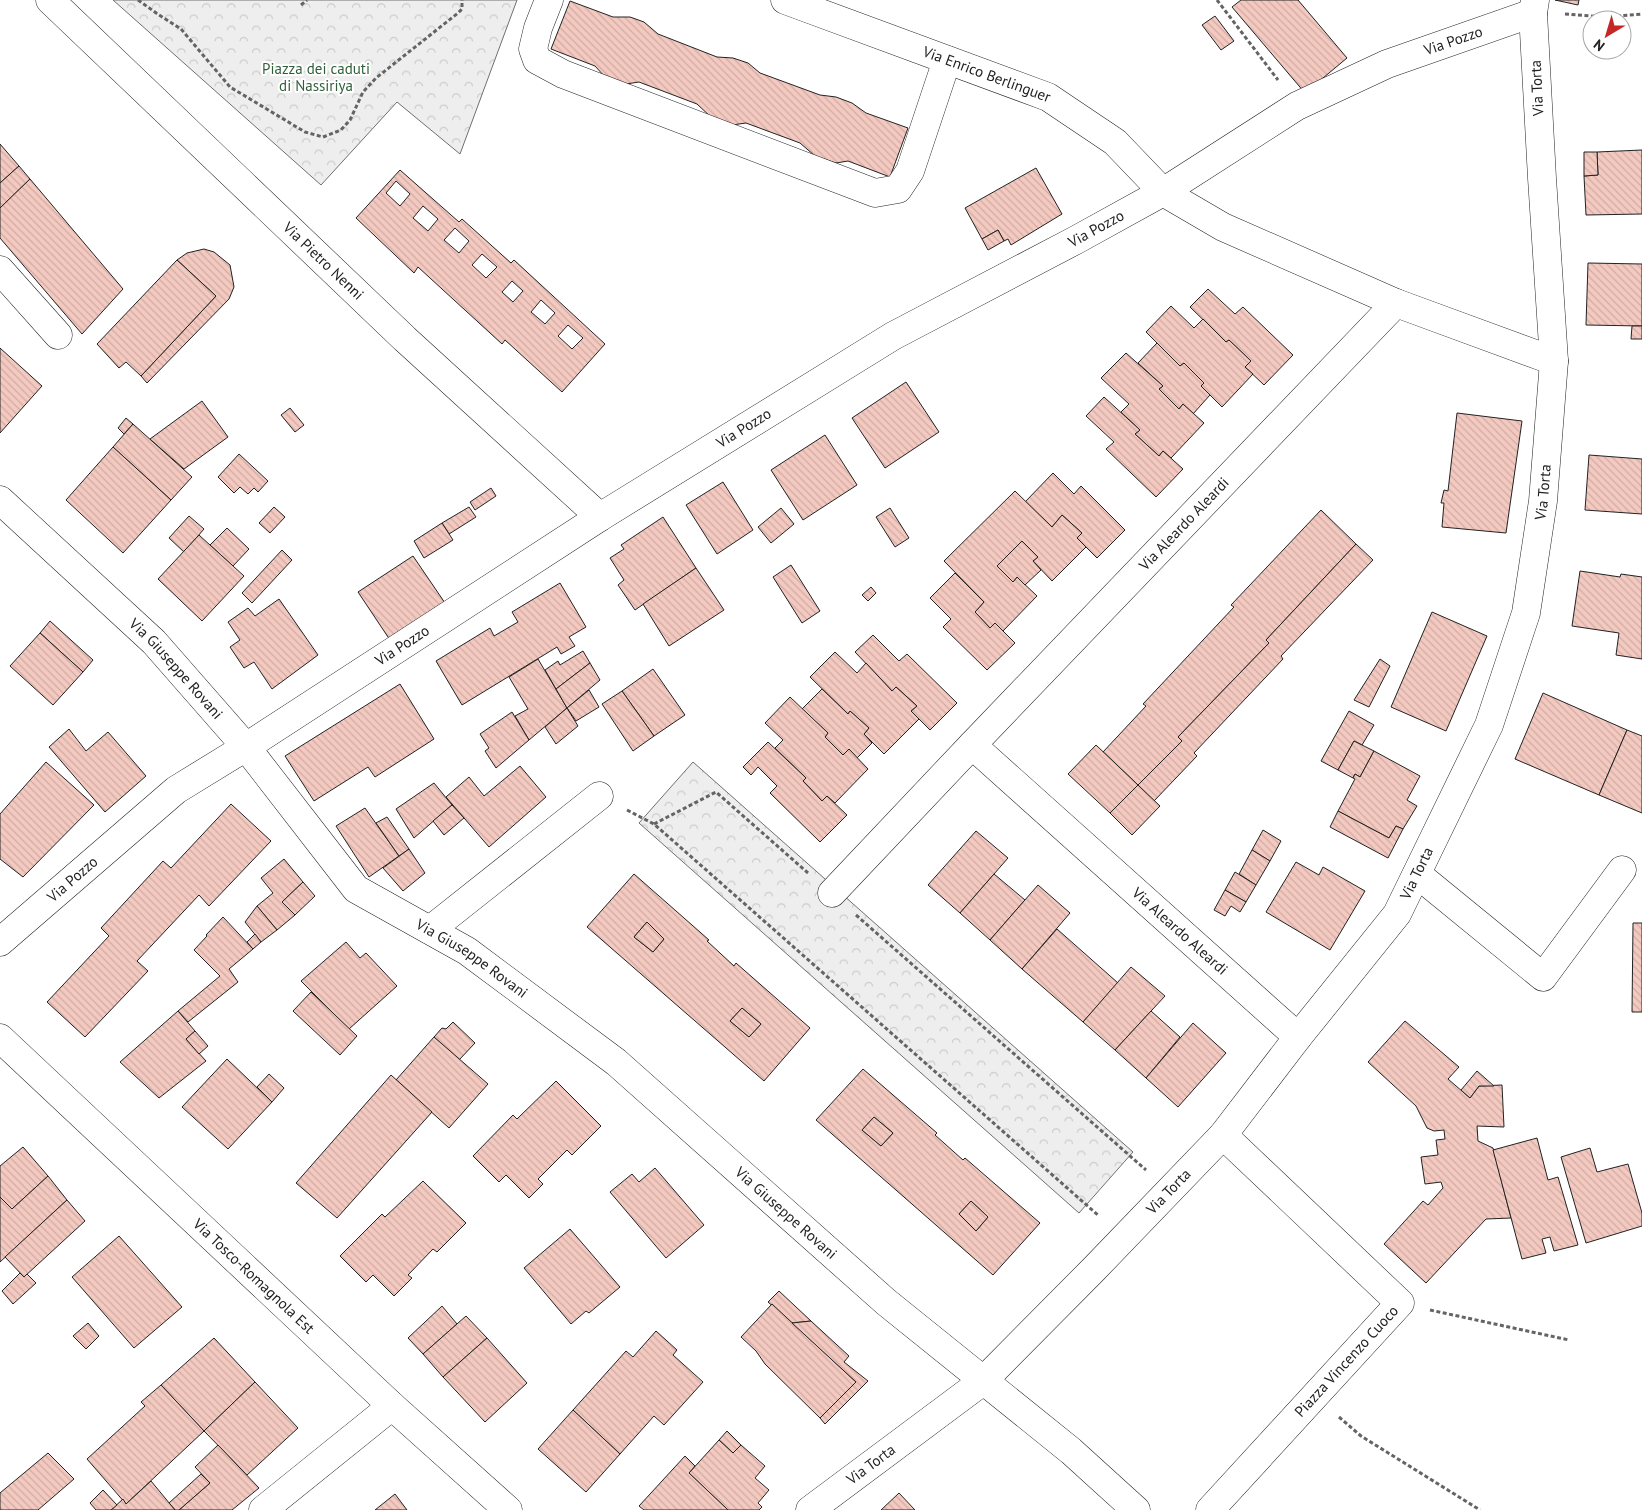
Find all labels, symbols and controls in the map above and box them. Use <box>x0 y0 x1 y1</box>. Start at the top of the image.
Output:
north arrow <box>1582 10 1632 60</box>
street label: Via Pozzo <box>1420 21 1485 60</box>
text: N <box>1590 35 1608 55</box>
street label: Via Enrico Berlinguer <box>919 41 1053 106</box>
park label: Piazza dei caduti di Nassiriya <box>262 59 370 95</box>
street label: Via Torta <box>1526 60 1548 118</box>
street label: Via Pozzo <box>1064 205 1127 252</box>
street label: Via Pietro Nenni <box>279 217 368 304</box>
street label: Via Pozzo <box>712 404 775 452</box>
street label: Via Torta <box>1530 463 1555 522</box>
street label: Via Aleardo Aleardi <box>1134 473 1233 575</box>
street label: Via Giuseppe Rovani <box>125 613 227 723</box>
street label: Via Pozzo <box>370 621 433 670</box>
street label: Via Torta <box>1395 844 1437 903</box>
street label: Via Pozzo <box>42 852 102 907</box>
street label: Via Aleardo Aleardi <box>1128 882 1232 979</box>
street label: Via Giuseppe Rovani <box>412 914 532 1002</box>
street label: Via Giuseppe Rovani <box>731 1162 841 1263</box>
street label: Via Torta <box>1141 1164 1195 1219</box>
street label: Via Tosco-Romagnola Est <box>189 1214 319 1337</box>
street label: Piazza Vincenzo Cuoco <box>1290 1301 1402 1421</box>
street label: Via Torta <box>842 1440 899 1489</box>

